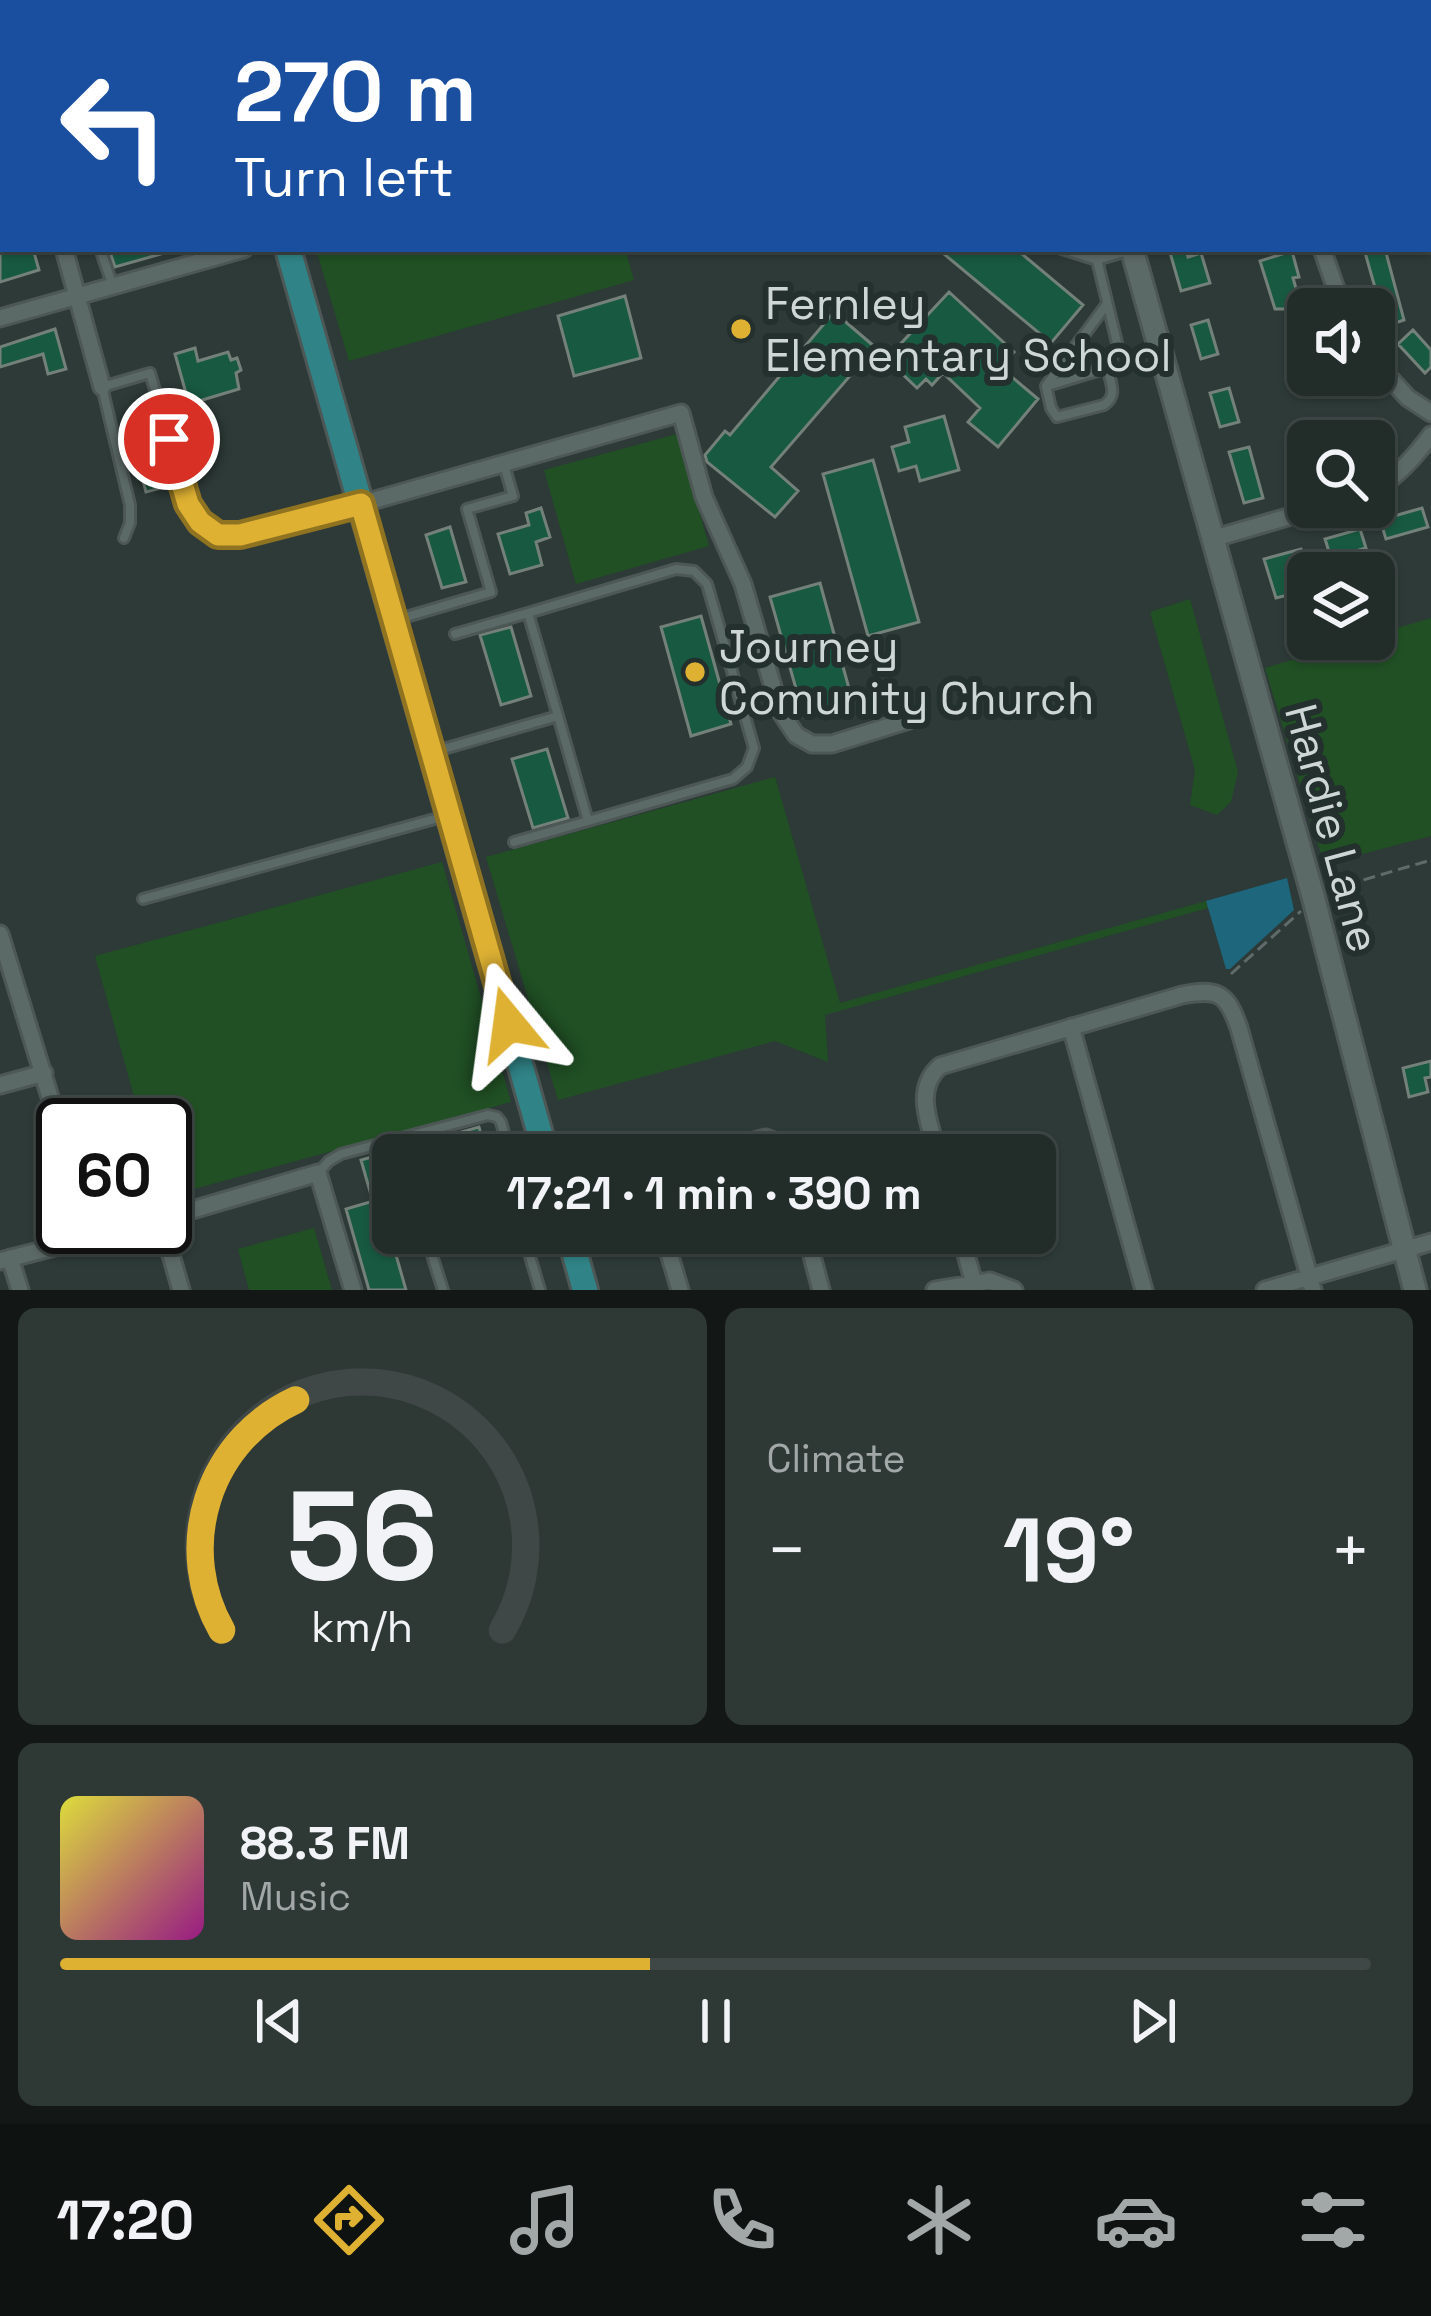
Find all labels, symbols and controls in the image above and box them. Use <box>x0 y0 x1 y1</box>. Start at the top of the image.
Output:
text: 270 m <box>234 38 477 146</box>
icon: left <box>36 48 192 204</box>
text: Turn left <box>234 143 454 212</box>
place label: Fernley Elementary School <box>765 275 1172 384</box>
map controls <box>1287 288 1395 660</box>
button: sound <box>1287 288 1395 396</box>
marker: Fernley Elementary School <box>728 316 754 342</box>
pin <box>118 388 220 490</box>
icon: arrive <box>136 406 202 472</box>
button: search <box>1287 420 1395 528</box>
button: layers <box>1287 552 1395 660</box>
place label: Journey Comunity Church <box>719 618 1094 727</box>
marker: Journey Comunity Church <box>682 659 708 685</box>
street label: Hardie Lane <box>1272 698 1393 958</box>
position arrow <box>446 961 572 1087</box>
speed limit sign: 60 <box>36 1098 192 1254</box>
text: 17:21 · 1 min · 390 m <box>506 1165 922 1222</box>
text: Climate <box>767 1434 906 1483</box>
text: 56 <box>286 1456 438 1615</box>
text: 19° <box>1003 1493 1135 1608</box>
text: − <box>767 1508 807 1592</box>
text: + <box>1330 1508 1371 1592</box>
text: km/h <box>311 1599 413 1654</box>
text: 88.3 FM <box>240 1815 410 1872</box>
text: Music <box>240 1872 351 1921</box>
icon: previous <box>246 1988 312 2054</box>
icon: pause <box>683 1988 749 2054</box>
icon: next <box>1120 1988 1186 2054</box>
icon: directions <box>307 2178 391 2262</box>
icon: music <box>503 2178 587 2262</box>
icon: phone <box>700 2178 784 2262</box>
icon: climate <box>897 2178 981 2262</box>
icon: car <box>1094 2178 1178 2262</box>
icon: filters <box>1291 2178 1375 2262</box>
text: 17:20 <box>56 2186 194 2255</box>

